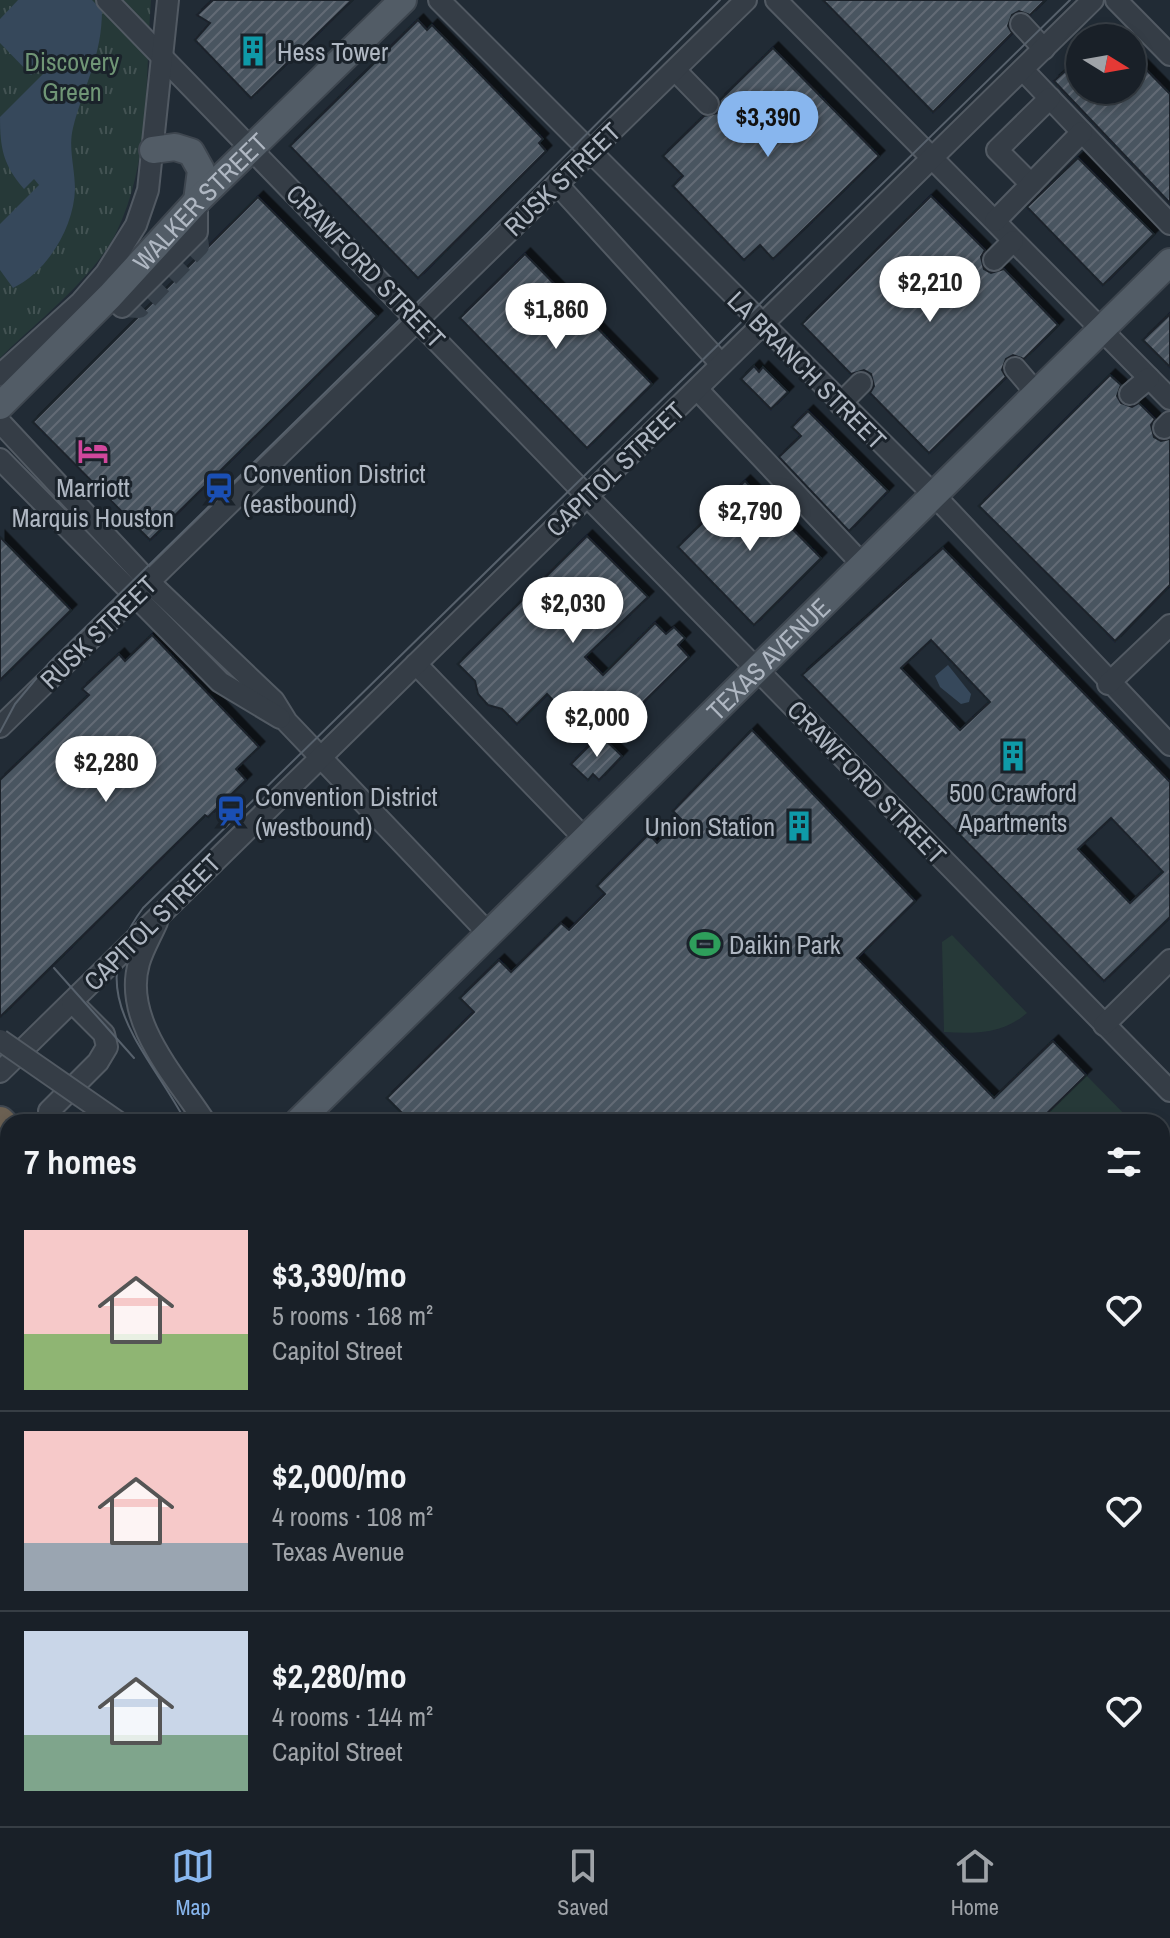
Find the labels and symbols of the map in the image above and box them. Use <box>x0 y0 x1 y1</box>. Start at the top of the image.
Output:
north arrow <box>1066 24 1146 104</box>
building icon: Hess Tower <box>236 34 270 68</box>
place label: Hess Tower <box>277 34 388 69</box>
park label: Discovery Green <box>25 44 120 109</box>
pin: $3,390 <box>703 91 833 159</box>
street label: RUSK STREET <box>496 115 628 243</box>
street label: WALKER STREET <box>125 125 275 278</box>
street label: CRAWFORD STREET <box>279 177 453 355</box>
pin: $2,210 <box>865 256 995 324</box>
pin: $1,860 <box>491 283 621 351</box>
street label: LA BRANCH STREET <box>720 283 894 457</box>
street label: CAPITOL STREET <box>538 394 692 544</box>
hotel icon: Marriott Marquis Houston <box>76 434 110 468</box>
place label: Convention District (eastbound) <box>243 456 426 521</box>
place label: Marriott Marquis Houston <box>12 470 174 535</box>
station icon: Convention District (eastbound) <box>202 471 236 505</box>
pin: $2,790 <box>685 485 815 553</box>
street label: RUSK STREET <box>32 568 164 696</box>
pin: $2,030 <box>508 577 638 645</box>
street label: TEXAS AVENUE <box>698 590 837 728</box>
pin: $2,000 <box>532 691 662 759</box>
street label: CRAWFORD STREET <box>780 693 954 871</box>
pin: $2,280 <box>41 736 171 804</box>
building icon: 500 Crawford Apartments <box>996 739 1030 773</box>
place label: 500 Crawford Apartments <box>949 775 1077 840</box>
place label: Convention District (westbound) <box>255 779 438 844</box>
station icon: Convention District (westbound) <box>214 794 248 828</box>
place label: Union Station <box>645 809 775 844</box>
building icon: Union Station <box>782 809 816 843</box>
street label: CAPITOL STREET <box>76 846 228 998</box>
sports icon: Daikin Park <box>688 927 722 961</box>
place label: Daikin Park <box>729 927 841 962</box>

